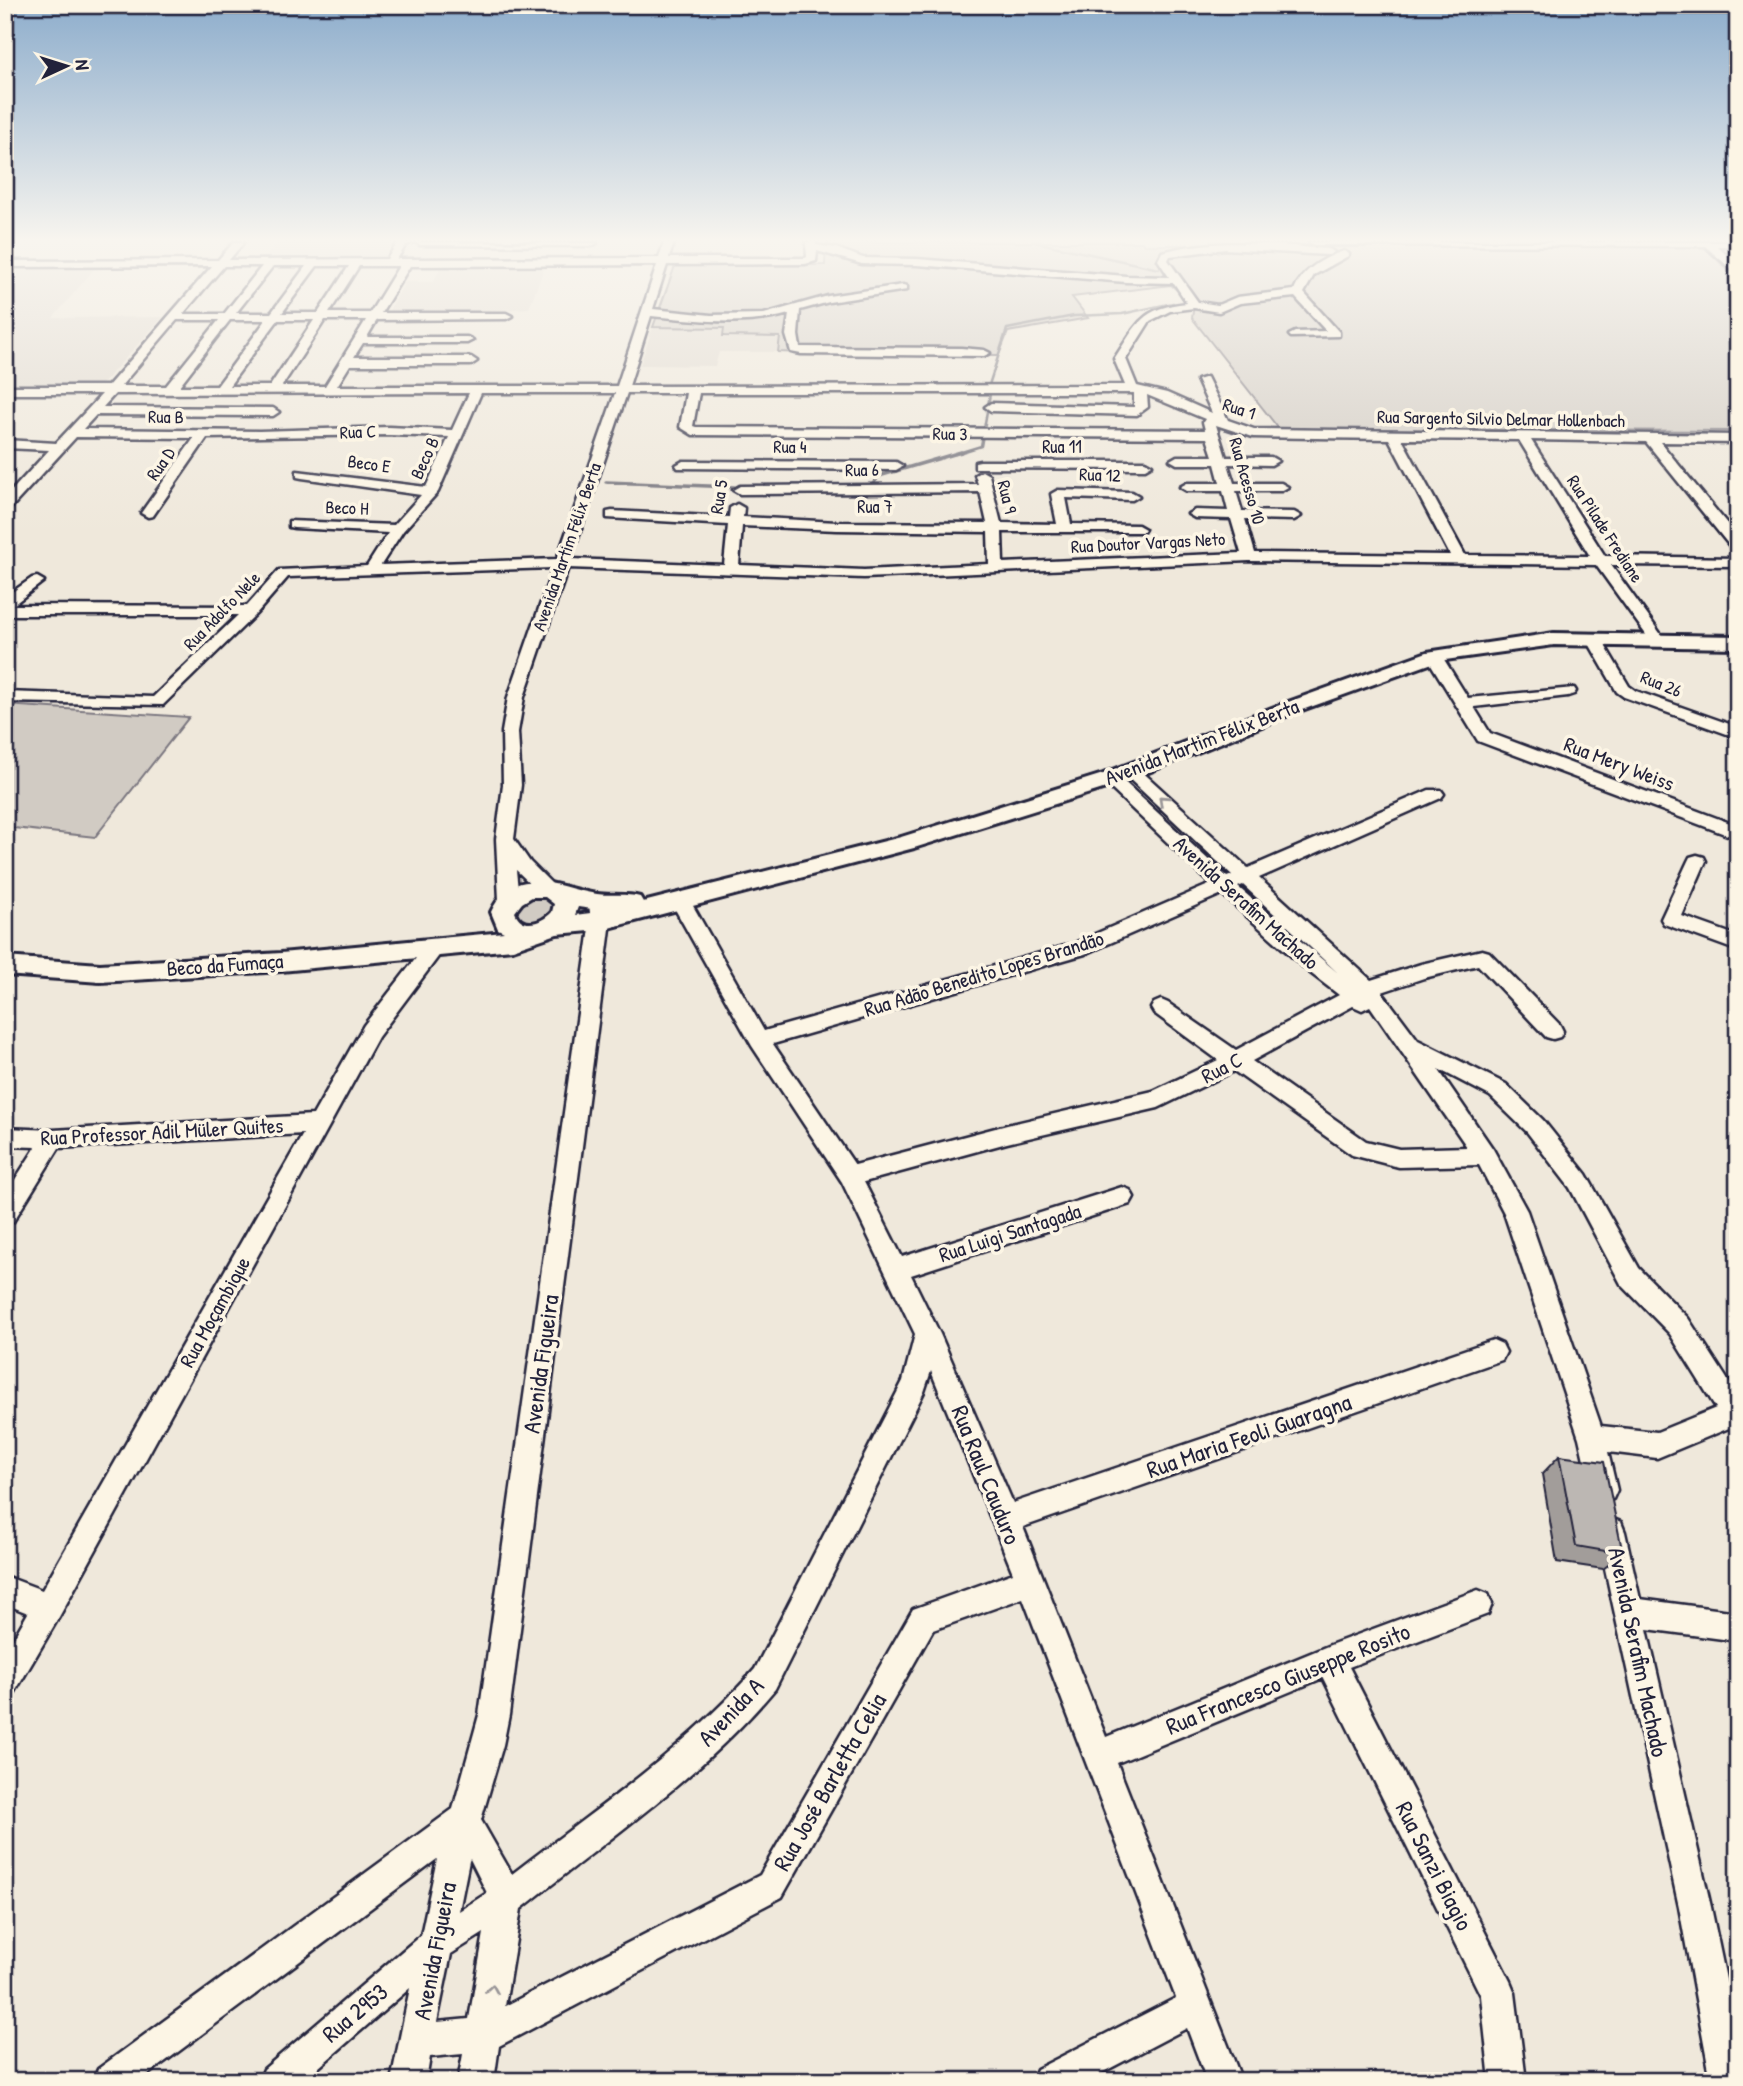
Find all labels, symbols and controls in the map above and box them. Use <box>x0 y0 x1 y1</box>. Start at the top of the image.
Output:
north arrow <box>32 32 102 102</box>
text: N <box>70 59 96 71</box>
street label: Rua 1 <box>1220 392 1259 426</box>
street label: Rua B <box>148 404 184 429</box>
street label: Rua Sargento Silvio Delmar Hollenbach <box>1377 404 1626 433</box>
street label: Rua C <box>339 418 377 445</box>
street label: Rua 3 <box>932 421 968 446</box>
street label: Beco B <box>404 433 445 483</box>
street label: Rua 4 <box>773 434 807 459</box>
street label: Rua 11 <box>1042 434 1082 459</box>
street label: Rua Acesso 10 <box>1223 434 1272 527</box>
street label: Rua D <box>140 442 181 485</box>
street label: Beco E <box>346 448 392 479</box>
street label: Rua 6 <box>845 457 879 482</box>
street label: Avenida Martim Félix Berta <box>526 459 607 634</box>
street label: Rua 12 <box>1079 461 1122 488</box>
street label: Rua Pilade Frediane <box>1561 470 1650 587</box>
street label: Rua 5 <box>703 478 734 516</box>
street label: Rua 9 <box>991 478 1024 516</box>
street label: Beco H <box>325 494 369 521</box>
street label: Rua 7 <box>857 494 893 519</box>
street label: Rua Doutor Vargas Neto <box>1070 526 1226 559</box>
street label: Rua Adolfo Nele <box>178 566 266 656</box>
street label: Rua 26 <box>1637 664 1685 703</box>
street label: Avenida Martim Félix Berta <box>1101 691 1303 792</box>
street label: Rua Mery Weiss <box>1560 729 1678 798</box>
one-way arrow <box>1158 796 1171 809</box>
street label: Avenida Serafim Machado <box>1167 829 1325 976</box>
street label: Rua Adão Benedito Lopes Brandão <box>861 923 1107 1024</box>
street label: Beco da Fumaça <box>166 946 284 983</box>
street label: Rua C <box>1196 1045 1247 1090</box>
street label: Rua Professor Adil Müler Quites <box>40 1111 284 1152</box>
street label: Rua Luigi Santagada <box>935 1196 1085 1269</box>
street label: Rua Moçambique <box>172 1251 257 1372</box>
street label: Avenida Figueira <box>514 1293 566 1435</box>
street label: Rua Maria Feoli Guaragna <box>1142 1385 1355 1485</box>
street label: Rua Raul Cauduro <box>945 1400 1029 1549</box>
street label: Avenida Serafim Machado <box>1601 1544 1677 1760</box>
street label: Rua Francesco Giuseppe Rosito <box>1161 1614 1415 1742</box>
street label: Avenida A <box>690 1670 770 1753</box>
street label: Rua José Barletta Celia <box>765 1687 893 1876</box>
street label: Rua Sanzi Biagio <box>1389 1796 1481 1936</box>
street label: Avenida Figueira <box>405 1879 463 2022</box>
street label: Rua 2953 <box>315 1975 394 2049</box>
one-way arrow <box>484 1984 499 1995</box>

